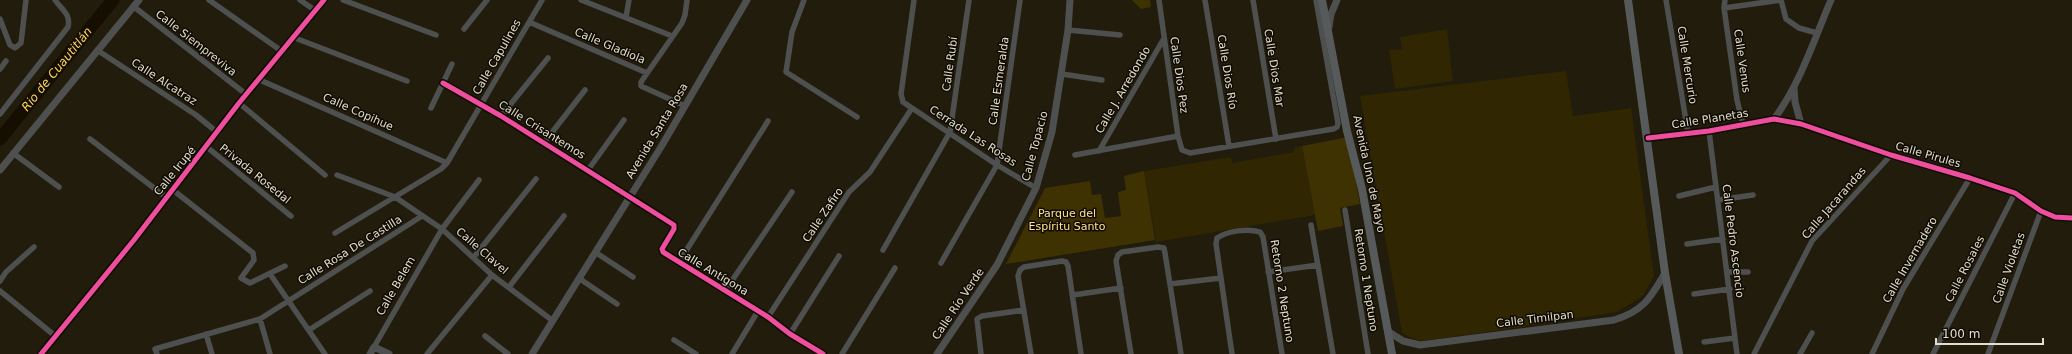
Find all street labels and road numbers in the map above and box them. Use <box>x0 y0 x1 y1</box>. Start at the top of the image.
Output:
street label: Calle Siempreviva <box>153 7 239 79</box>
street label: Calle Capulines <box>470 17 524 97</box>
street label: Calle Gladiola <box>573 25 647 67</box>
street label: Calle Mercurio <box>1674 25 1700 105</box>
street label: Calle Dios Mar <box>1261 28 1287 109</box>
street label: Calle Venus <box>1731 28 1753 94</box>
street label: Calle Dios Río <box>1215 34 1239 111</box>
street label: Calle Rubí <box>940 35 960 92</box>
street label: Calle Esmeralda <box>986 36 1012 126</box>
street label: Calle Dios Pez <box>1167 36 1191 114</box>
street label: Calle J. Arredondo <box>1093 44 1153 136</box>
street label: Calle Alcatraz <box>129 56 199 108</box>
street label: Avenida Santa Rosa <box>623 81 691 181</box>
street label: Calle Copihue <box>321 91 396 133</box>
street label: Calle Crisantemos <box>496 98 588 162</box>
street label: Cerrada Las Rosas <box>927 103 1019 169</box>
street label: Calle Planetas <box>1671 106 1750 132</box>
street label: Calle Topacio <box>1019 109 1051 182</box>
street label: Avenida Uno de Mayo <box>1350 114 1388 234</box>
street label: Calle Pirules <box>1894 139 1962 171</box>
street label: Privada Rosedal <box>217 141 293 207</box>
street label: Calle Irupé <box>151 144 199 198</box>
street label: Calle Jacarandas <box>1799 164 1869 242</box>
street label: Calle Pedro Ascencio <box>1720 184 1746 299</box>
street label: Calle Zafiro <box>800 185 846 245</box>
street label: Calle Rosa De Castilla <box>296 213 404 287</box>
street label: Calle Invernadero <box>1880 214 1940 305</box>
street label: Calle Clavel <box>453 225 511 277</box>
street label: Retorno 1 Neptuno <box>1351 228 1381 333</box>
street label: Calle Violetas <box>1990 231 2028 305</box>
street label: Calle Rosales <box>1943 233 1987 304</box>
street label: Retorno 2 Neptuno <box>1267 239 1297 344</box>
street label: Calle Antígona <box>675 246 751 298</box>
street label: Calle Belem <box>374 254 418 318</box>
street label: Calle Río Verde <box>929 266 987 342</box>
street label: Calle Timilpan <box>1496 308 1574 330</box>

